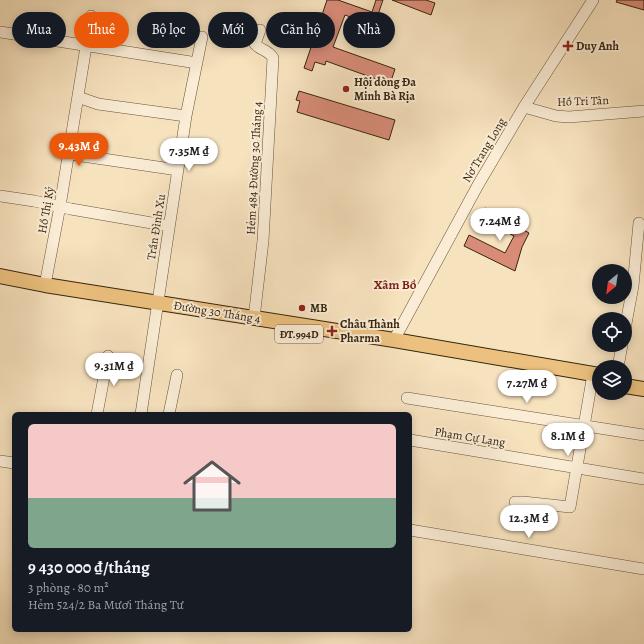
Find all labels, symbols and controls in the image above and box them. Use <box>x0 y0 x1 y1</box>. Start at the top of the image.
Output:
chip: Mua <box>12 12 66 48</box>
chip: Thuê <box>74 12 129 48</box>
chip: Bộ lọc <box>137 12 200 48</box>
chip: Mới <box>208 12 258 48</box>
chip: Căn hộ <box>266 12 335 48</box>
chip: Nhà <box>343 12 395 48</box>
place label: Duy Anh <box>576 38 620 54</box>
marker: Duy Anh <box>563 41 573 51</box>
place label: Hội dòng Đa Minh Bà Rịa <box>354 74 416 104</box>
marker: Hội dòng Đa Minh Bà Rịa <box>341 84 351 94</box>
street label: Hồ Tri Tân <box>557 92 610 110</box>
street label: Hẻm 484 Đường 30 Tháng 4 <box>243 100 266 235</box>
street label: Nơ Trang Long <box>458 115 510 185</box>
pin: 9.43M ₫ <box>42 133 116 167</box>
text: 9.43M ₫ <box>58 137 100 154</box>
pin: 7.35M ₫ <box>152 138 226 172</box>
text: 7.35M ₫ <box>169 142 209 159</box>
street label: Hồ Thị Kỷ <box>34 185 58 235</box>
street label: Trần Đình Xu <box>143 192 169 261</box>
pin: 7.24M ₫ <box>463 208 537 242</box>
text: 7.24M ₫ <box>479 212 521 229</box>
north arrow <box>592 264 632 304</box>
map controls <box>592 264 632 400</box>
district label: Xâm Bồ <box>374 276 417 293</box>
street label: Đường 30 Tháng 4 <box>172 297 262 327</box>
place label: MB <box>310 300 328 316</box>
marker: MB <box>297 303 307 313</box>
button: locate <box>592 312 632 352</box>
place label: Châu Thành Pharma <box>340 316 400 346</box>
road number: ĐT.994D <box>275 325 323 343</box>
marker: Châu Thành Pharma <box>327 326 337 336</box>
pin: 9.31M ₫ <box>77 353 151 387</box>
text: 9.31M ₫ <box>94 357 134 374</box>
button: layers <box>592 360 632 400</box>
pin: 7.27M ₫ <box>490 370 564 404</box>
text: 7.27M ₫ <box>507 374 547 391</box>
street label: Phạm Cự Lạng <box>433 423 507 451</box>
pin: 8.1M ₫ <box>535 423 601 457</box>
text: 8.1M ₫ <box>551 427 585 444</box>
icon: home <box>176 450 248 522</box>
pin: 12.3M ₫ <box>492 505 566 539</box>
text: 12.3M ₫ <box>509 509 549 526</box>
text: 9 430 000 ₫/tháng <box>28 556 150 579</box>
text: 3 phòng · 80 m² <box>28 579 109 596</box>
text: Hẻm 524/2 Ba Mươi Tháng Tư <box>28 596 184 613</box>

